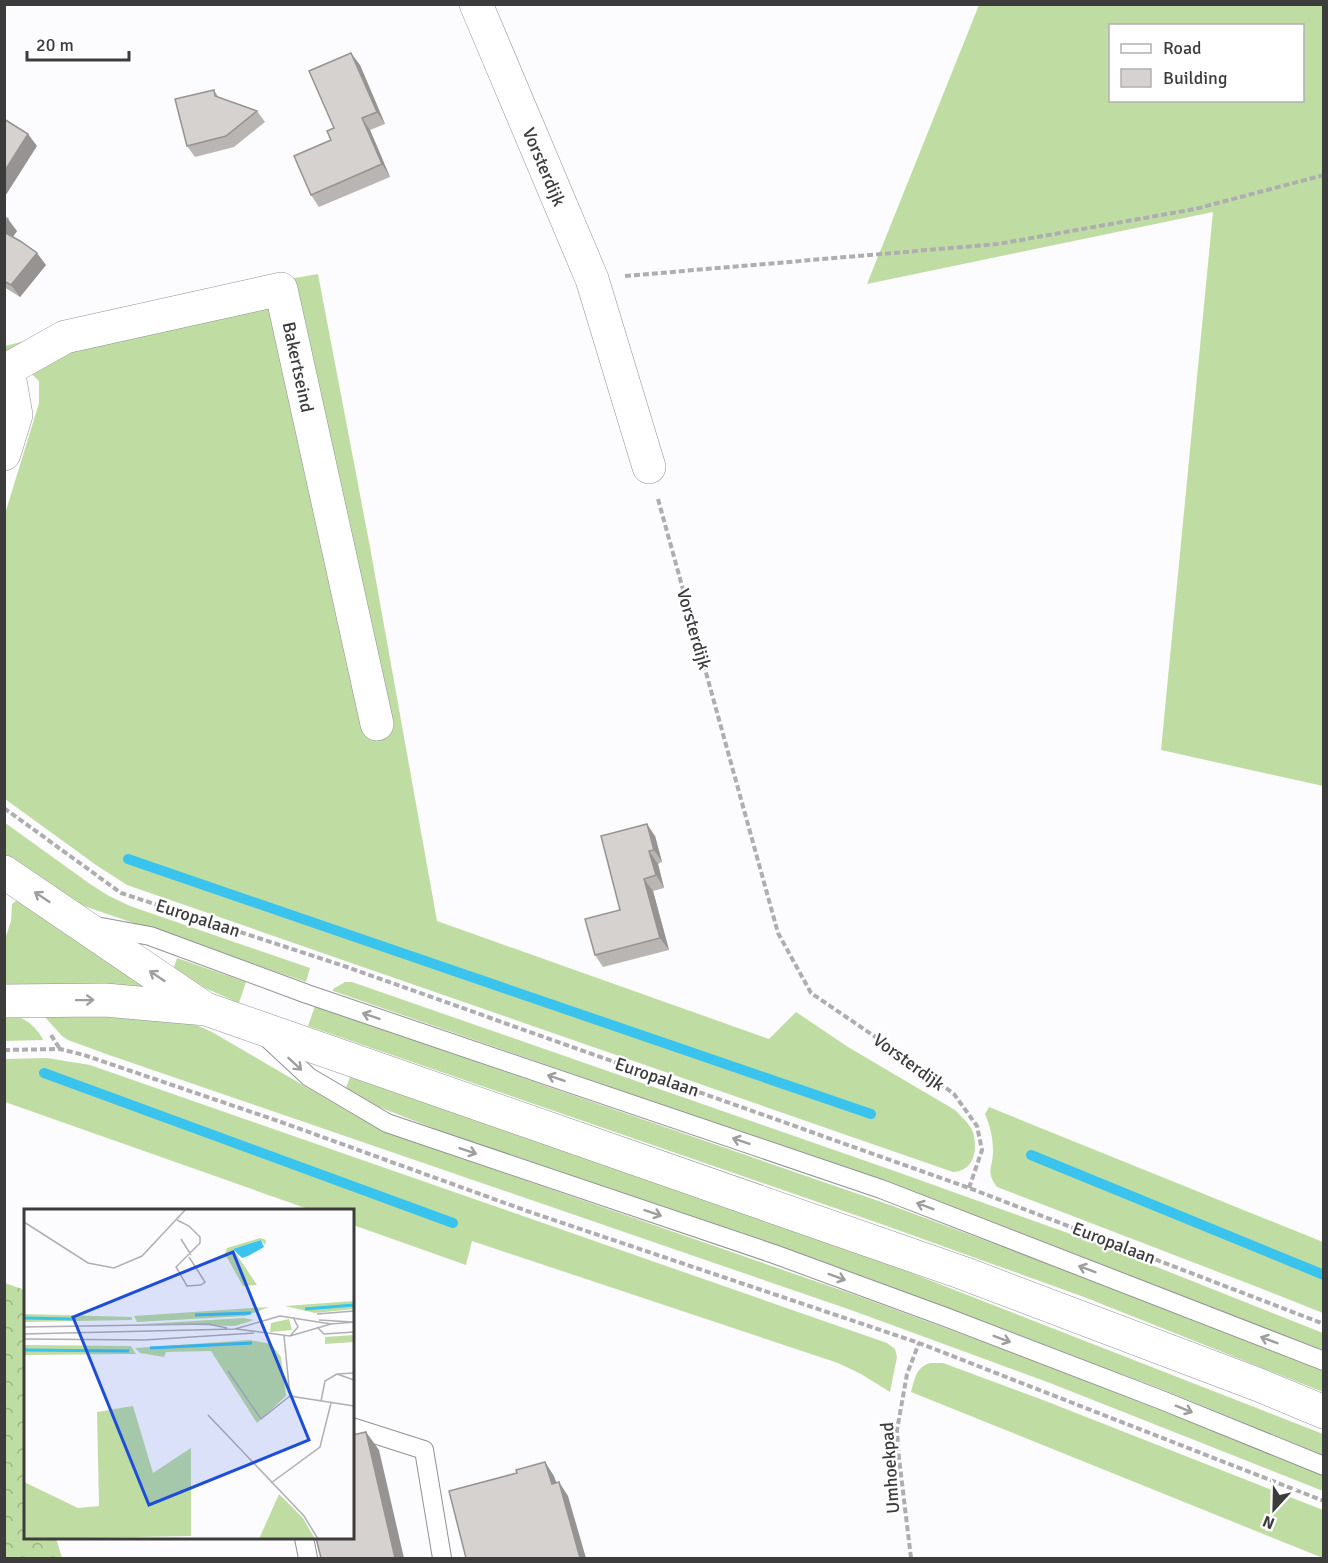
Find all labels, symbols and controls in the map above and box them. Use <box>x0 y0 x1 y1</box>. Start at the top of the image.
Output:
scale bar <box>27 24 129 62</box>
legend <box>1109 24 1304 102</box>
text: 20 m <box>36 34 74 56</box>
text: Road <box>1163 37 1202 59</box>
text: Building <box>1163 67 1227 89</box>
street label: Vorsterdijk <box>518 124 570 210</box>
street label: Bakertseind <box>278 320 318 414</box>
street label: Vorsterdijk <box>672 586 716 672</box>
one-way arrow <box>34 891 51 903</box>
street label: Europalaan <box>153 894 243 942</box>
one-way arrow <box>150 970 166 982</box>
one-way arrow <box>75 994 95 1006</box>
one-way arrow <box>363 1009 381 1020</box>
street label: Vorsterdijk <box>869 1029 949 1095</box>
street label: Europalaan <box>612 1052 702 1102</box>
one-way arrow <box>288 1057 303 1072</box>
one-way arrow <box>547 1072 566 1083</box>
one-way arrow <box>732 1134 751 1145</box>
one-way arrow <box>458 1146 477 1157</box>
one-way arrow <box>916 1199 935 1210</box>
inset map <box>24 1209 354 1539</box>
one-way arrow <box>643 1209 662 1220</box>
street label: Europalaan <box>1069 1217 1159 1269</box>
one-way arrow <box>1079 1263 1097 1274</box>
one-way arrow <box>827 1273 846 1284</box>
one-way arrow <box>993 1334 1011 1345</box>
one-way arrow <box>1260 1334 1279 1345</box>
one-way arrow <box>1174 1405 1193 1416</box>
street label: Umhoekpad <box>876 1421 904 1515</box>
north arrow <box>1244 1479 1304 1539</box>
text: N <box>1260 1511 1278 1533</box>

